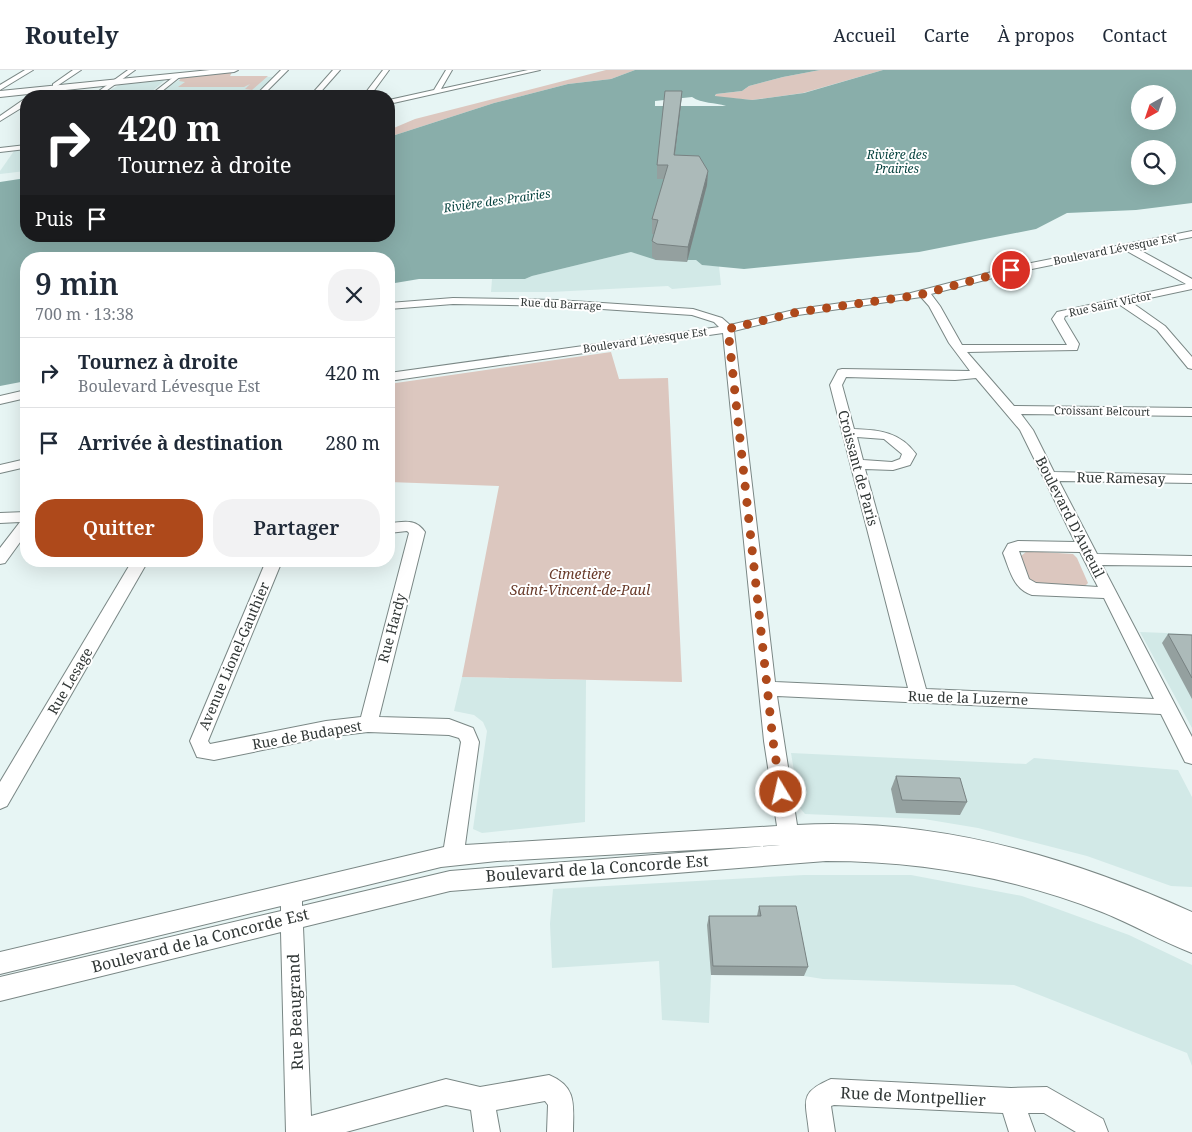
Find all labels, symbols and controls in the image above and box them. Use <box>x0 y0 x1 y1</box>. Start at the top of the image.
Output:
text: Routely <box>25 18 119 51</box>
text: Accueil <box>833 23 896 47</box>
text: Carte <box>924 23 969 47</box>
text: À propos <box>997 23 1074 47</box>
text: Contact <box>1102 23 1167 47</box>
north arrow <box>1131 85 1176 130</box>
map controls <box>1131 85 1176 185</box>
text: 420 m <box>118 104 221 151</box>
icon: right <box>35 110 100 175</box>
button: search <box>1131 140 1176 185</box>
water label: Rivière des Prairies <box>866 146 928 177</box>
text: Tournez à droite <box>118 149 292 179</box>
water label: Rivière des Prairies <box>441 185 552 217</box>
icon: arrive <box>83 205 111 233</box>
text: Puis <box>35 206 73 232</box>
street label: Boulevard Lévesque Est <box>1052 229 1178 268</box>
pin <box>990 249 1032 291</box>
icon: arrive <box>997 256 1025 284</box>
text: 9 min <box>35 263 119 304</box>
button: close <box>328 269 380 321</box>
street label: Rue Saint Victor <box>1067 287 1153 320</box>
street label: Rue du Barrage <box>520 294 602 313</box>
text: 700 m · 13:38 <box>35 303 134 325</box>
street label: Boulevard Lévesque Est <box>582 323 708 356</box>
text: Tournez à droite <box>78 349 238 375</box>
icon: right <box>35 359 63 387</box>
text: 420 m <box>325 360 380 386</box>
text: Boulevard Lévesque Est <box>78 375 260 397</box>
street label: Croissant Belcourt <box>1054 402 1150 419</box>
street label: Croissant de Paris <box>834 408 883 528</box>
icon: arrive <box>35 429 63 457</box>
text: Arrivée à destination <box>78 430 283 456</box>
text: 280 m <box>325 430 380 456</box>
street label: Boulevard D'Auteuil <box>1032 453 1110 581</box>
street label: Rue Ramesay <box>1076 467 1166 488</box>
button: Quitter <box>35 499 203 557</box>
button: Partager <box>213 499 380 557</box>
park label: Cimetière Saint-Vincent-de-Paul <box>510 564 651 599</box>
street label: Avenue Lionel-Gauthier <box>194 578 274 733</box>
street label: Rue Hardy <box>373 591 410 665</box>
street label: Rue Lesage <box>43 644 96 718</box>
street label: Rue de la Luzerne <box>908 686 1028 709</box>
street label: Rue de Budapest <box>251 716 363 753</box>
position arrow <box>754 765 806 817</box>
street label: Boulevard de la Concorde Est <box>485 849 709 887</box>
street label: Boulevard de la Concorde Est <box>89 902 311 978</box>
street label: Rue Beaugrand <box>282 953 308 1071</box>
street label: Rue de Montpellier <box>840 1081 987 1111</box>

